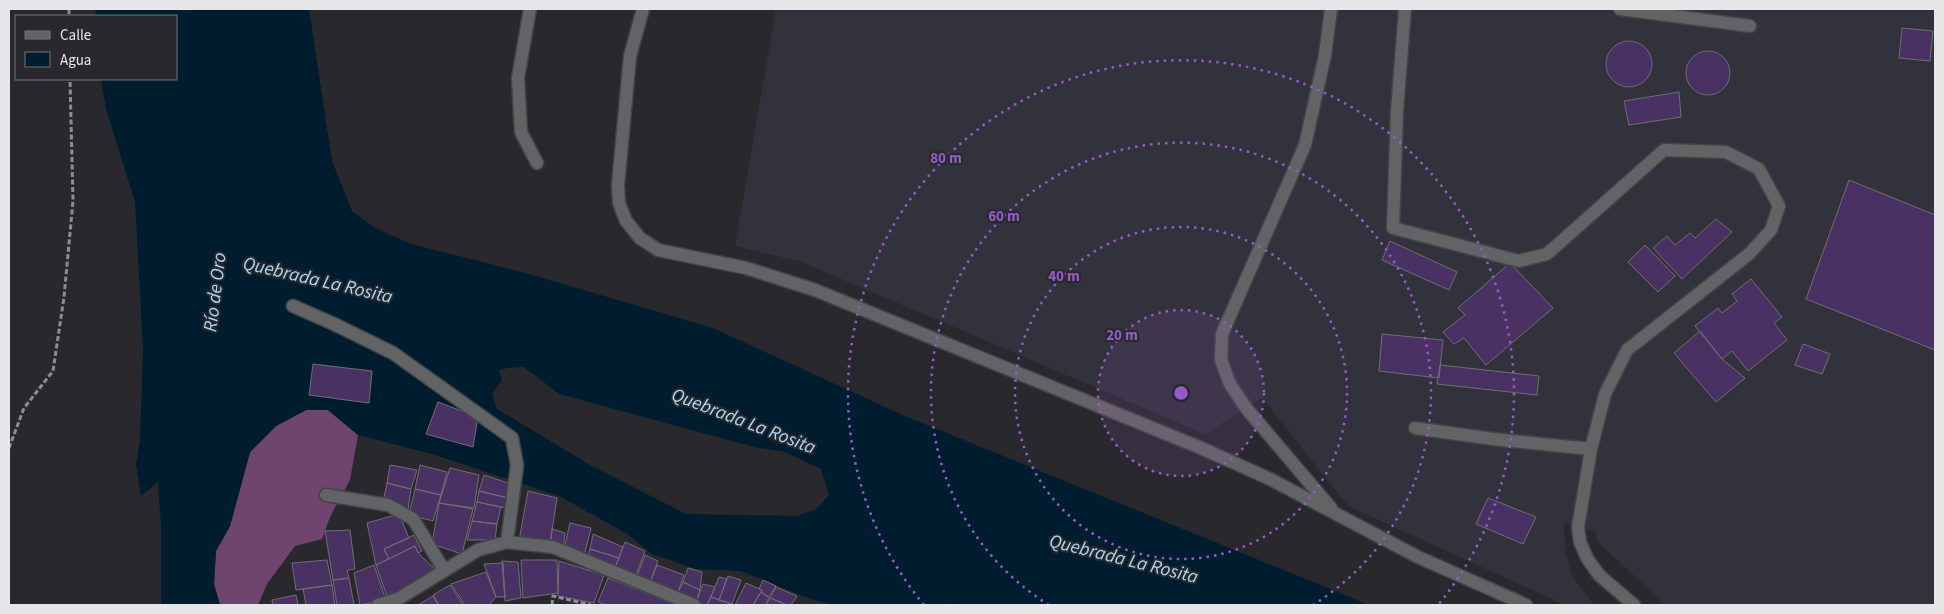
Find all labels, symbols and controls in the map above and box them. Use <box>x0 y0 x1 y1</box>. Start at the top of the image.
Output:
legend <box>15 15 178 80</box>
text: Calle <box>60 25 91 46</box>
text: Agua <box>60 50 91 71</box>
text: 80 m <box>930 148 962 169</box>
text: 60 m <box>988 206 1020 227</box>
water label: Quebrada La Rosita <box>240 250 395 311</box>
water label: Río de Oro <box>197 251 234 333</box>
text: 40 m <box>1048 266 1080 287</box>
text: 20 m <box>1106 325 1138 346</box>
water label: Quebrada La Rosita <box>667 381 820 461</box>
centre of rings <box>1172 384 1190 402</box>
water label: Quebrada La Rosita <box>1046 528 1201 591</box>

